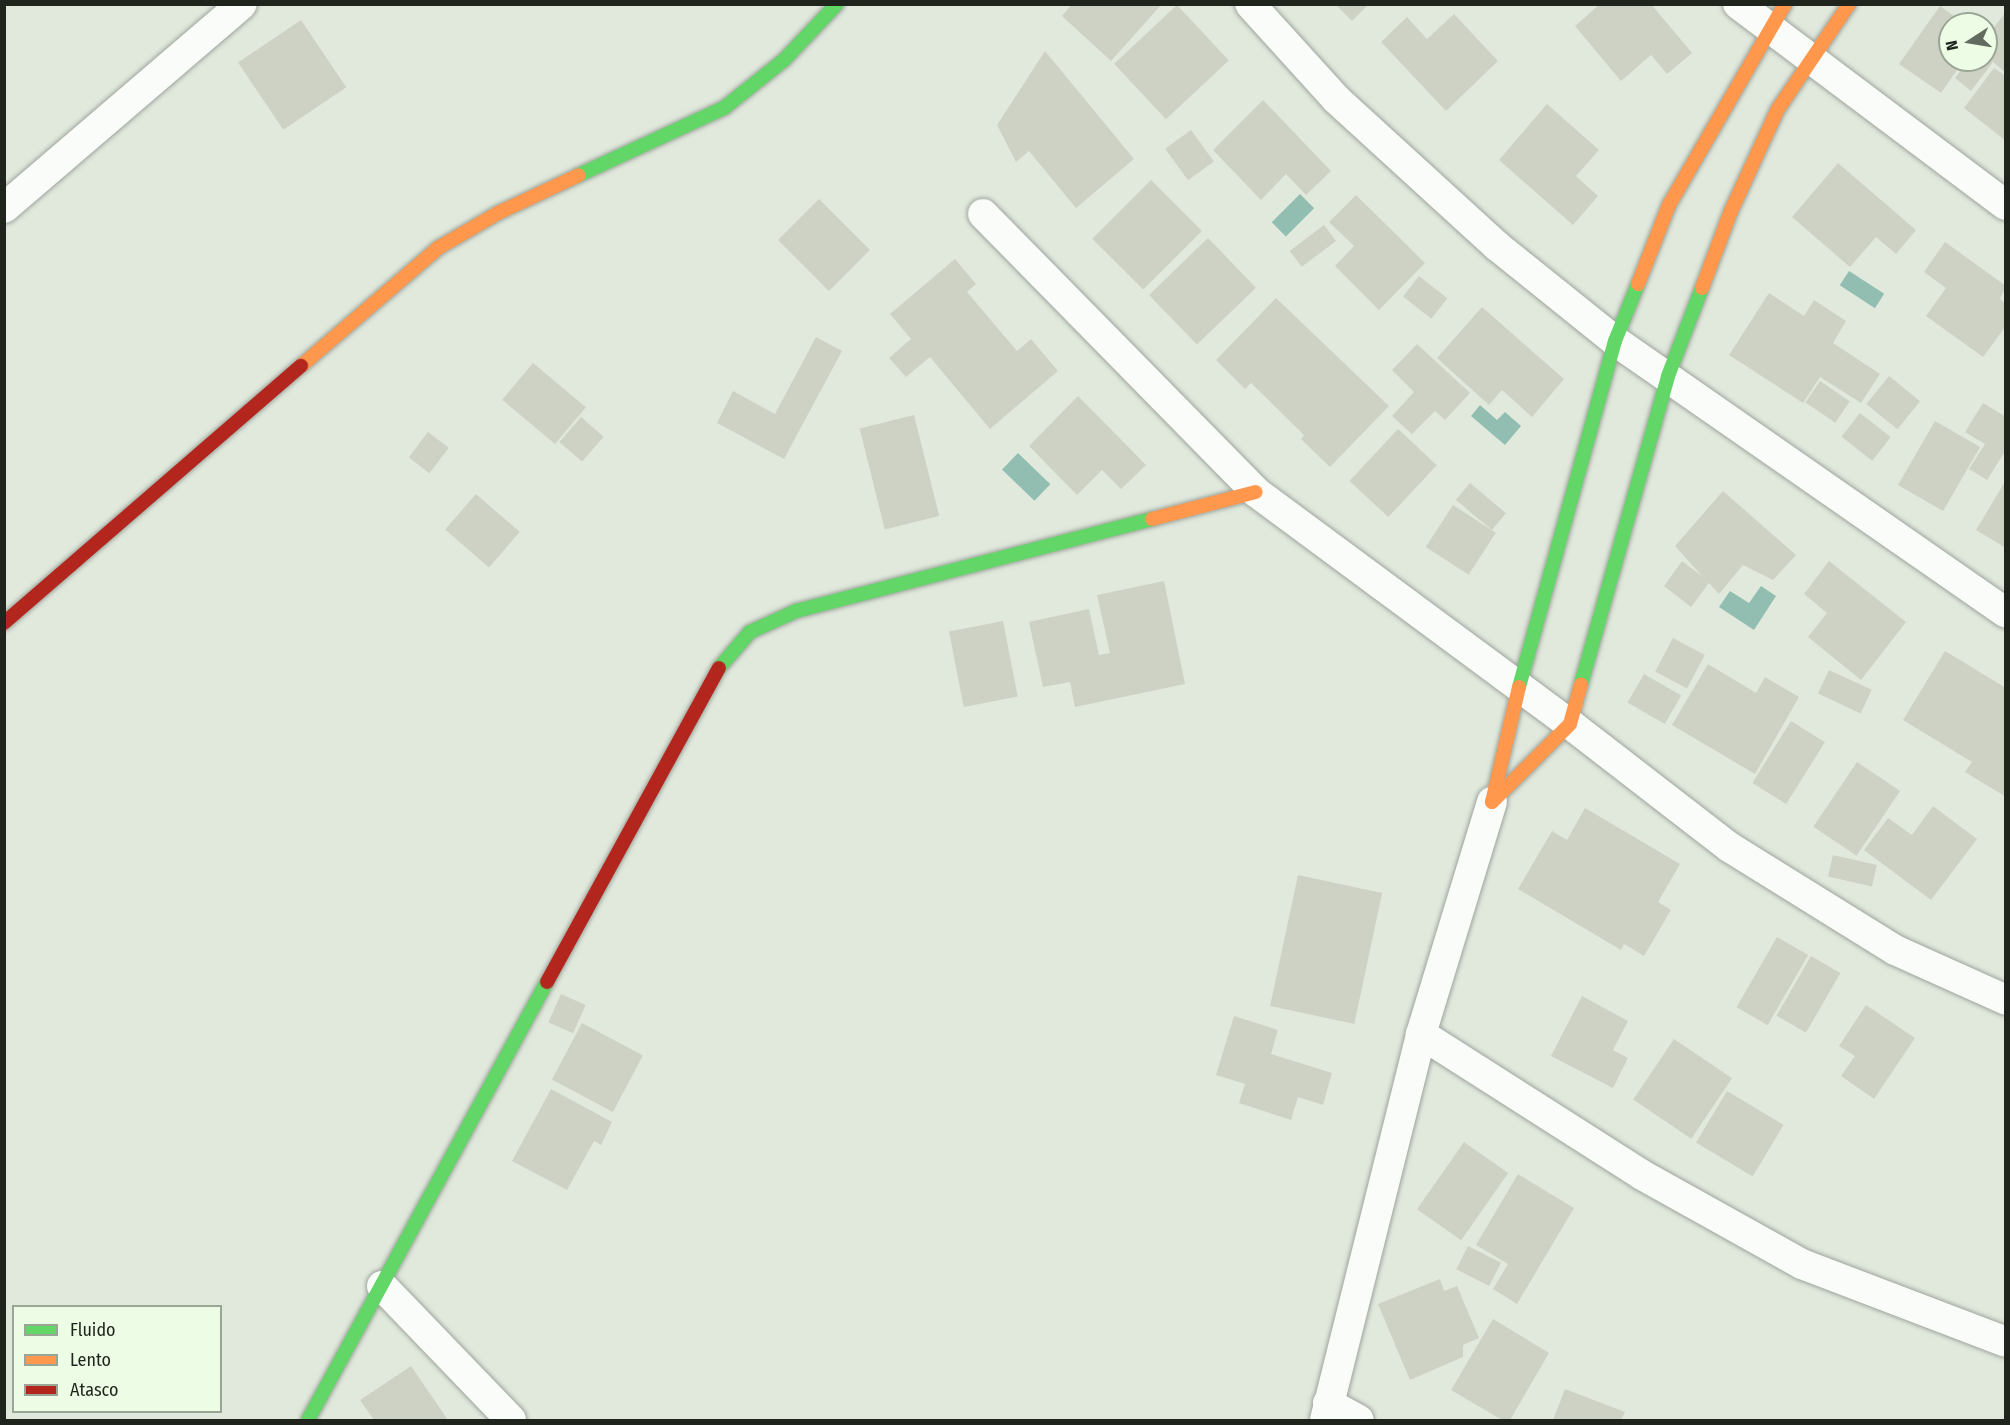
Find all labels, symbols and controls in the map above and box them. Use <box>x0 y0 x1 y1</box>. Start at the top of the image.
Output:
north arrow <box>1938 12 1998 72</box>
text: N <box>1942 39 1962 52</box>
legend <box>12 1305 222 1413</box>
text: Fluido <box>70 1319 116 1341</box>
text: Lento <box>70 1349 111 1371</box>
text: Atasco <box>70 1379 118 1401</box>

